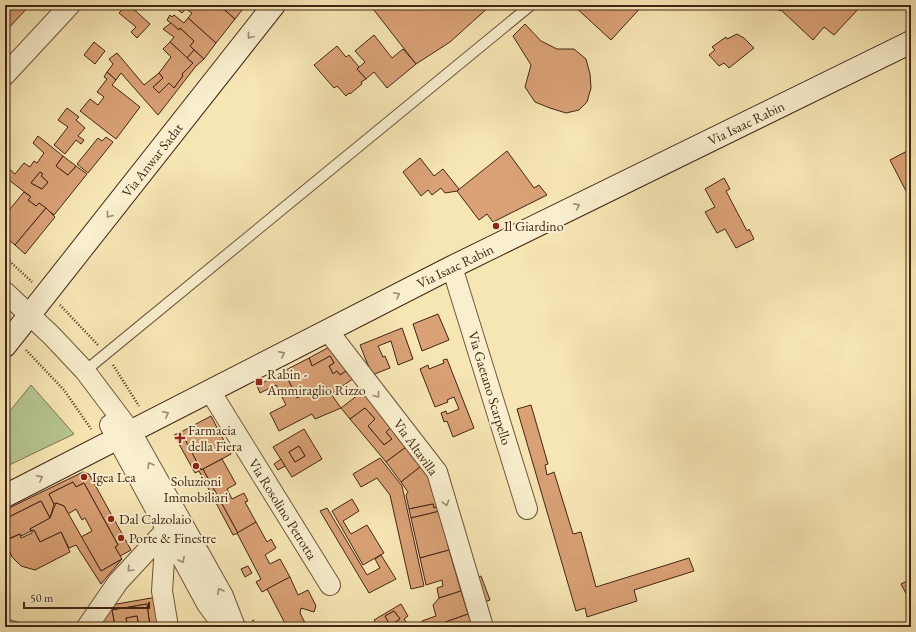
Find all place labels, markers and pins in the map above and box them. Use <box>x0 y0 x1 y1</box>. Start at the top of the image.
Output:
place label: Il Giardino <box>504 217 564 235</box>
marker: Il Giardino <box>491 221 501 231</box>
place label: Rabin - Ammiraglio Rizzo <box>266 365 366 399</box>
marker: Rabin - Ammiraglio Rizzo <box>254 377 264 387</box>
place label: Farmacia della Fiera <box>188 421 242 455</box>
marker: Farmacia della Fiera <box>175 433 185 443</box>
marker: Soluzioni Immobiliari <box>191 461 201 471</box>
place label: Igea Lea <box>92 468 136 486</box>
marker: Igea Lea <box>79 472 89 482</box>
place label: Soluzioni Immobiliari <box>164 472 229 506</box>
place label: Dal Calzolaio <box>119 510 192 528</box>
marker: Dal Calzolaio <box>106 514 116 524</box>
place label: Porte & Finestre <box>129 529 217 547</box>
marker: Porte & Finestre <box>116 533 126 543</box>

